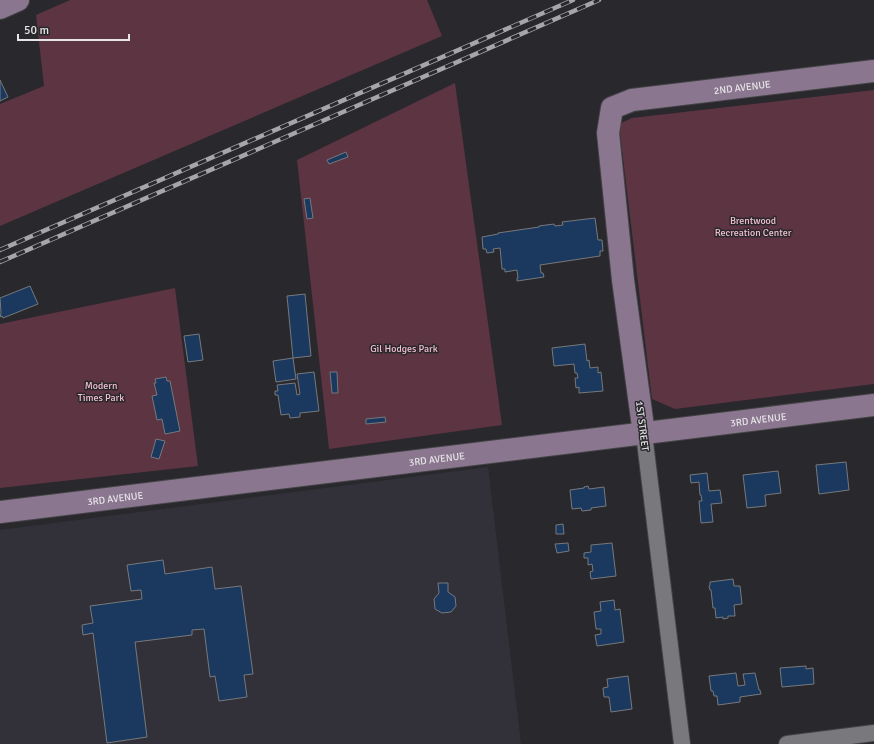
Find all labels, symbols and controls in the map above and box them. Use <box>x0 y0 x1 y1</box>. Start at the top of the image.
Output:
scale bar <box>18 16 129 42</box>
text: 50 m <box>24 23 49 38</box>
street label: 2ND AVENUE <box>713 78 772 97</box>
park label: Brentwood Recreation Center <box>715 215 792 239</box>
park label: Gil Hodges Park <box>370 343 438 355</box>
park label: Modern Times Park <box>78 380 124 404</box>
street label: 1ST STREET <box>633 400 651 452</box>
street label: 3RD AVENUE <box>730 411 787 430</box>
street label: 3RD AVENUE <box>408 450 466 469</box>
street label: 3RD AVENUE <box>87 489 144 508</box>

